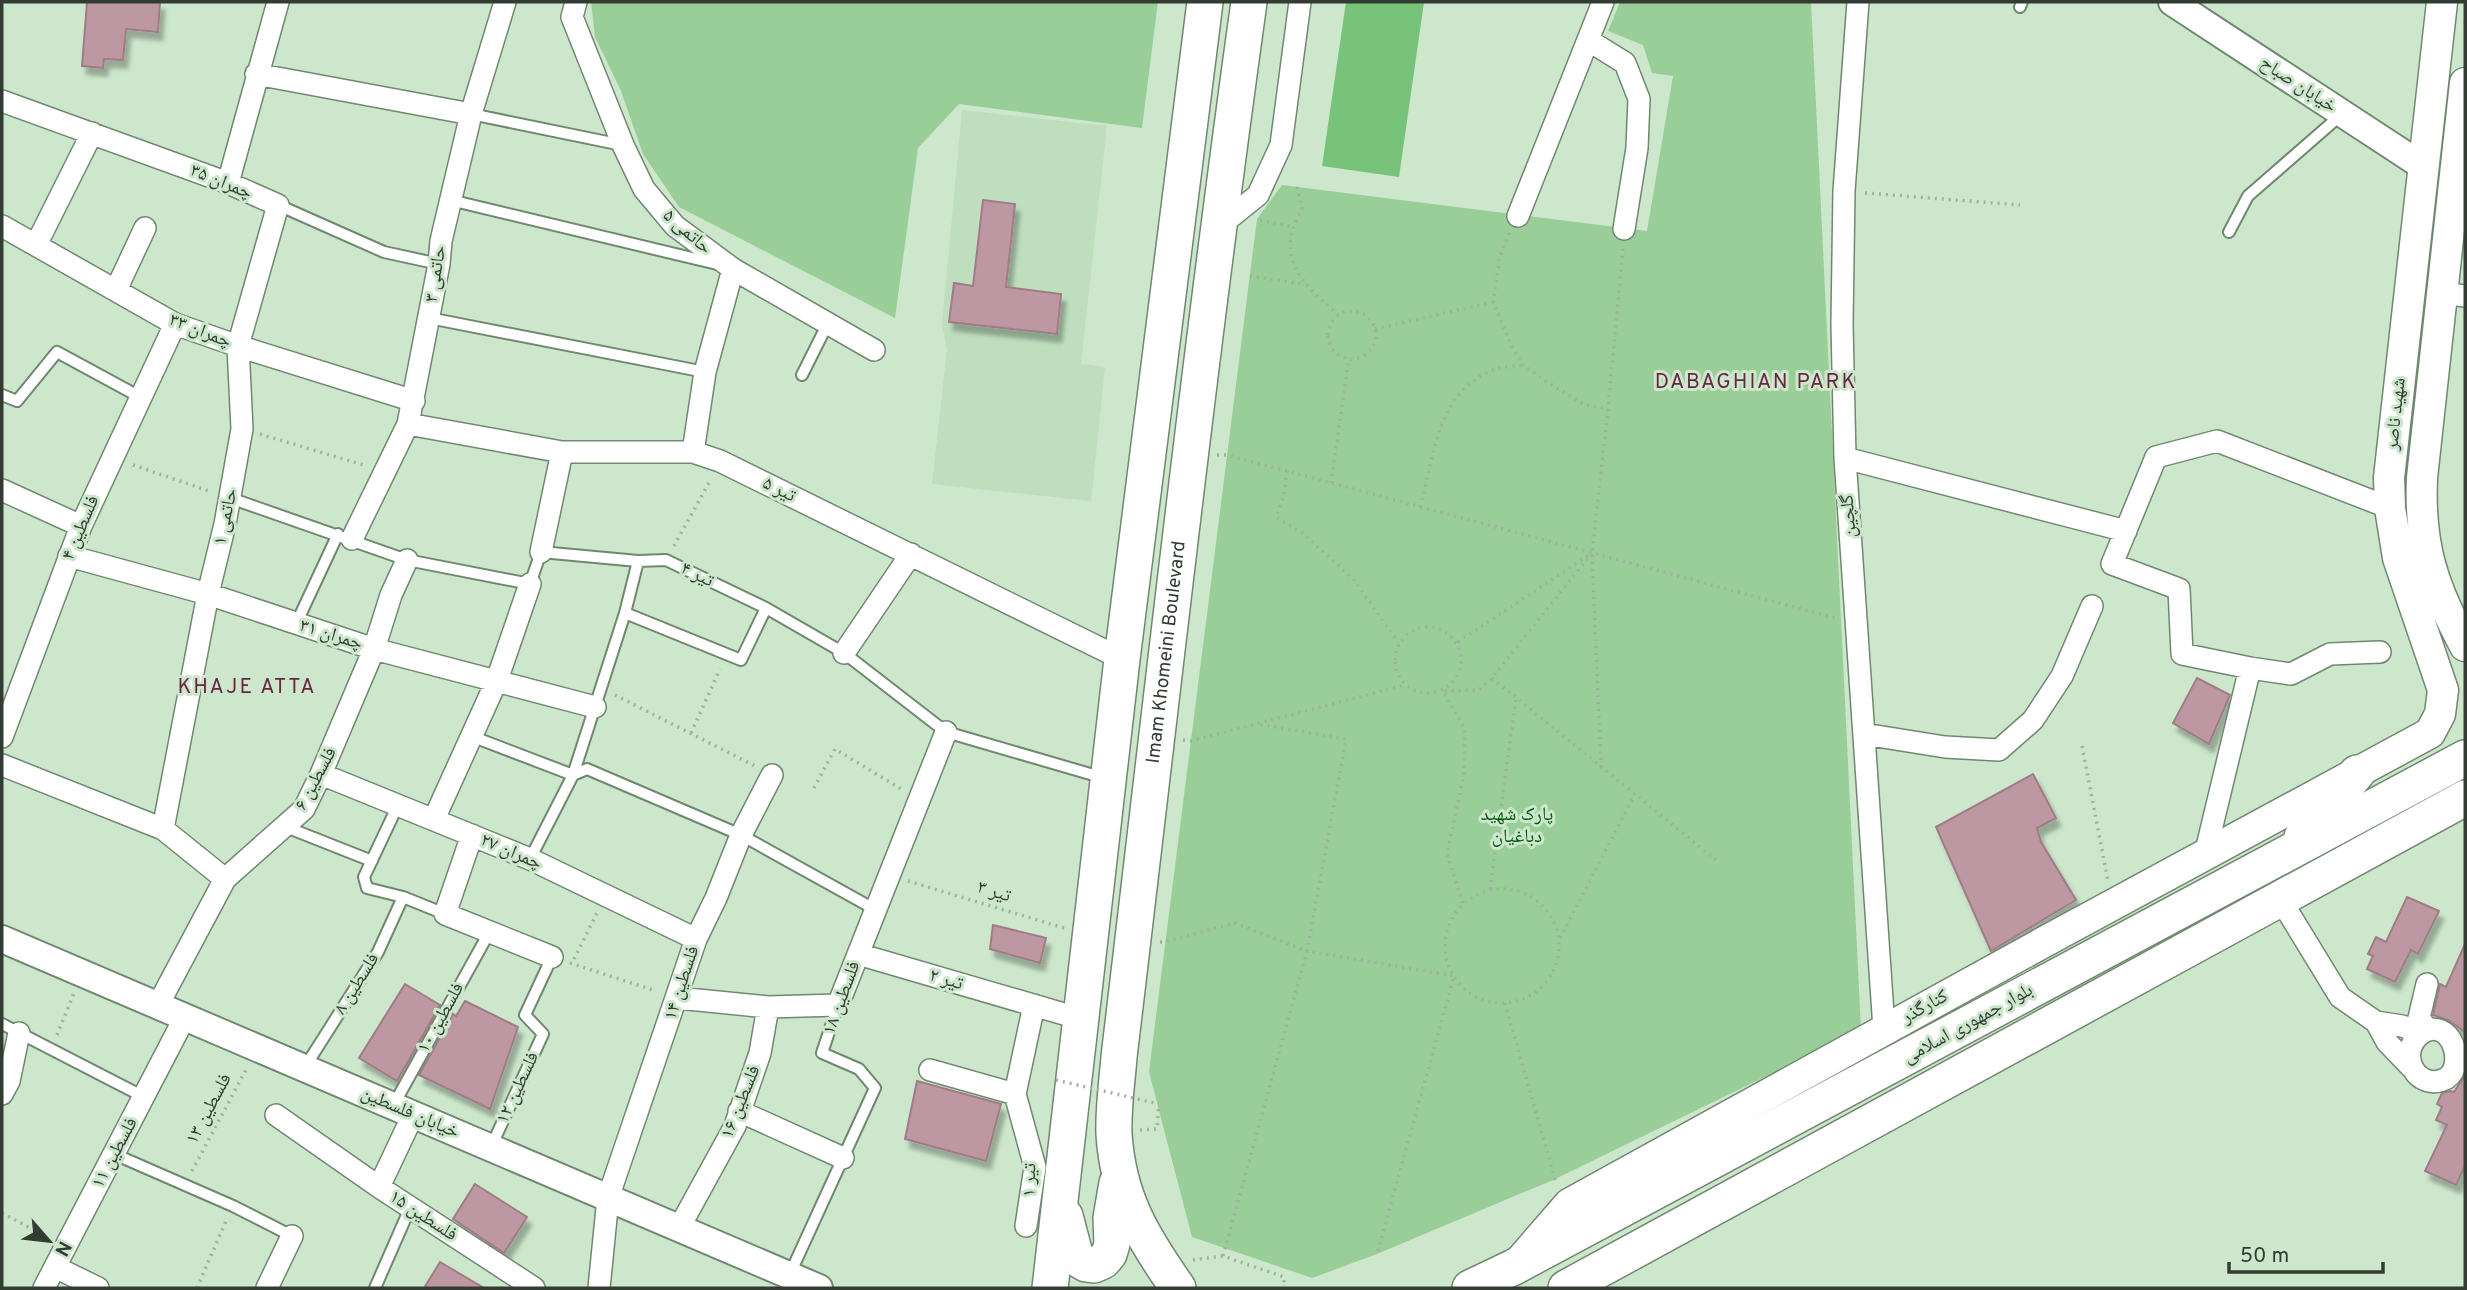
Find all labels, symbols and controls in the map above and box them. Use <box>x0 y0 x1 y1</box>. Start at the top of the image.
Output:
street label: خیابان صباح <box>2255 51 2341 119</box>
street label: چمران ۳۵ <box>186 159 256 205</box>
street label: حاتمی ۵ <box>658 204 716 260</box>
street label: حاتمی ۳ <box>420 244 452 304</box>
street label: چمران ۳۳ <box>165 308 235 354</box>
district label: DABAGHIAN PARK <box>1655 369 1857 396</box>
street label: شهید ناصر <box>2380 377 2412 452</box>
street label: تیر ۵ <box>758 472 800 508</box>
street label: حاتمی ۱ <box>208 486 244 548</box>
street label: فلسطین ۴ <box>57 492 105 564</box>
street label: گلچین <box>1836 494 1862 538</box>
street label: Imam Khomeini Boulevard <box>1142 540 1192 765</box>
street label: تیر ۴ <box>676 557 718 593</box>
street label: چمران ۳۱ <box>297 614 365 656</box>
district label: KHAJE ATTA <box>178 674 316 701</box>
street label: فلسطین ۶ <box>289 743 343 815</box>
park label: پارک شهید دباغیان <box>1481 803 1553 849</box>
street label: چمران ۲۷ <box>476 828 546 876</box>
street label: تیر ۳ <box>974 876 1014 909</box>
street label: فلسطین ۱۴ <box>659 943 705 1023</box>
street label: فلسطین ۸ <box>329 949 385 1019</box>
street label: فلسطین ۱۸ <box>818 958 866 1038</box>
street label: تیر ۲ <box>926 964 966 996</box>
street label: بلوار جمهوری اسلامی <box>1899 978 2037 1070</box>
street label: فلسطین ۱۰ <box>412 979 470 1057</box>
street label: کنارگذر <box>1897 984 1953 1030</box>
street label: فلسطین ۱۲ <box>491 1048 545 1128</box>
street label: فلسطین ۱۶ <box>716 1062 766 1142</box>
street label: فلسطین ۱۳ <box>180 1070 238 1148</box>
street label: خیابان فلسطین <box>357 1082 463 1144</box>
street label: فلسطین ۱۱ <box>86 1114 144 1192</box>
street label: تیر ۱ <box>1017 1162 1043 1197</box>
street label: فلسطین ۱۵ <box>384 1185 462 1247</box>
north arrow <box>14 1206 84 1276</box>
scale bar <box>2229 1230 2383 1274</box>
text: N <box>48 1236 76 1260</box>
text: 50 m <box>2240 1243 2289 1270</box>

